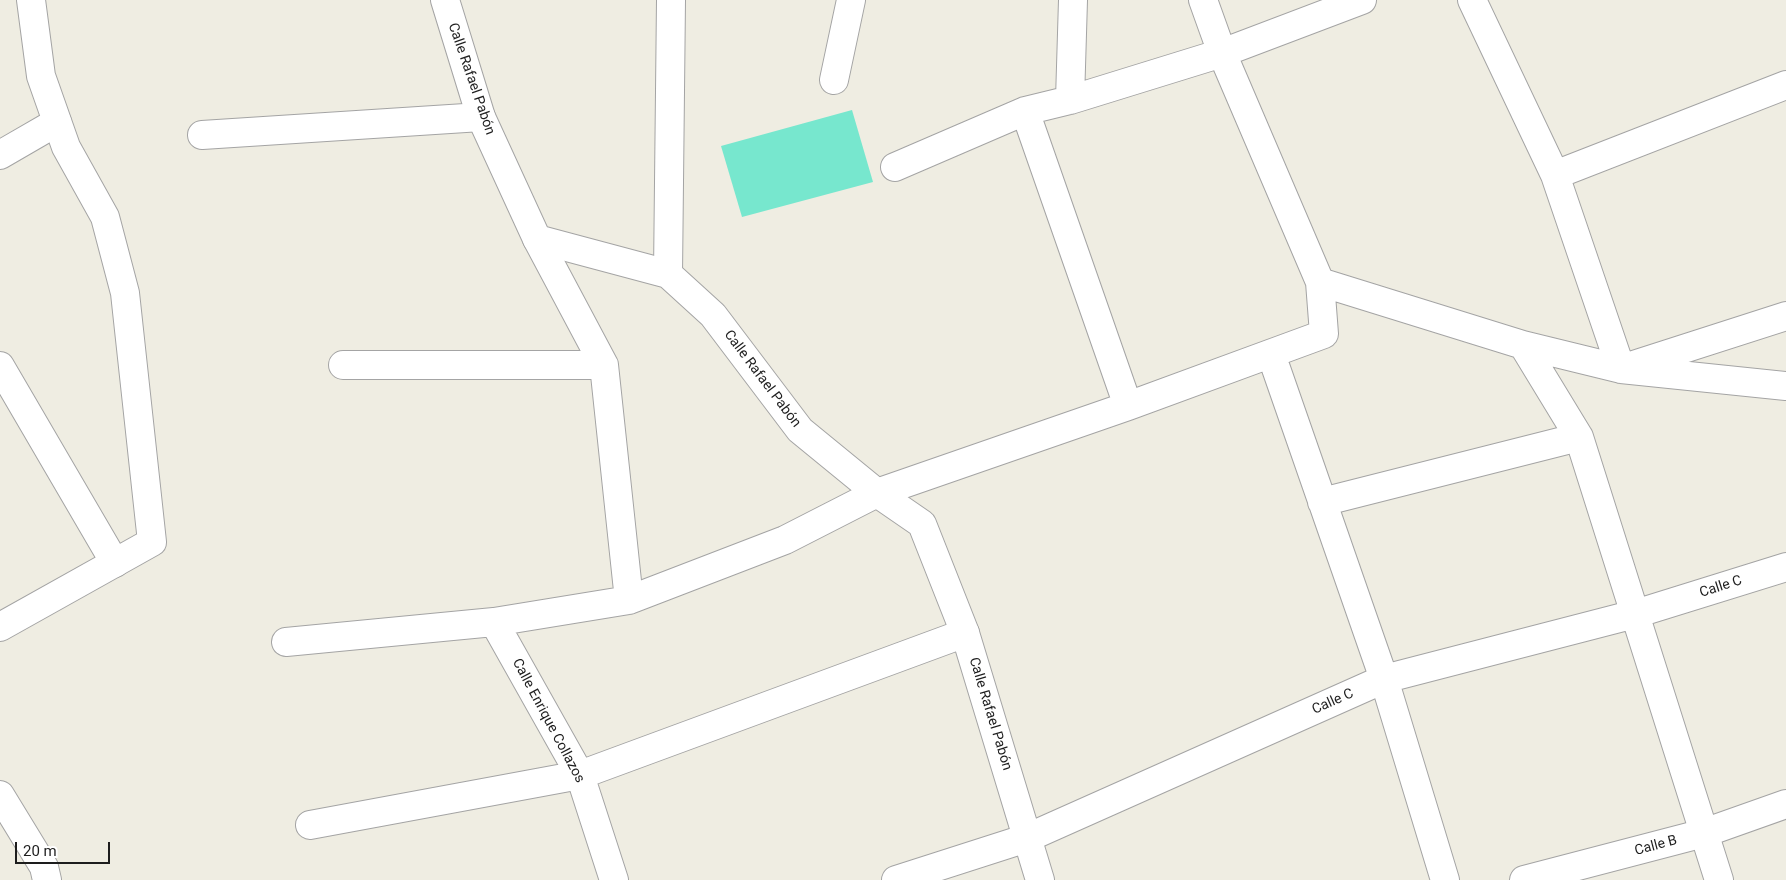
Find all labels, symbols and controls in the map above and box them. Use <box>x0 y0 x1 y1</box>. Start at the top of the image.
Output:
street label: Calle Rafael Pabón <box>444 21 498 137</box>
street label: Calle Rafael Pabón <box>720 327 804 431</box>
street label: Calle C <box>1698 572 1744 602</box>
street label: Calle Rafael Pabón <box>965 655 1015 773</box>
street label: Calle Enrique Collazos <box>508 656 588 786</box>
street label: Calle C <box>1310 685 1356 719</box>
scale bar <box>18 832 112 864</box>
street label: Calle B <box>1633 832 1679 860</box>
text: 20 m <box>23 842 57 860</box>

